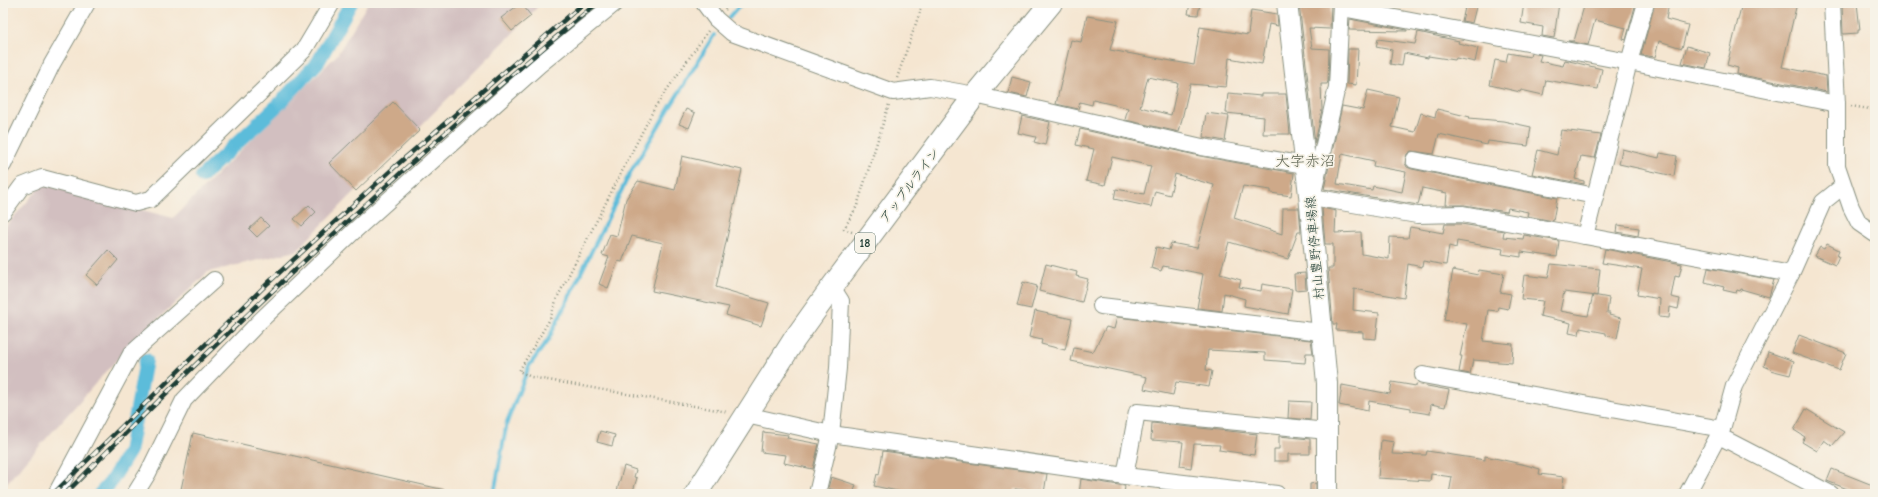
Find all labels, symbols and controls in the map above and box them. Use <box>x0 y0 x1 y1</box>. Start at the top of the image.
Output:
street label: アップルライン <box>876 145 942 226</box>
district label: 大字赤沼 <box>1275 152 1335 170</box>
street label: 村山豊野停車場線 <box>1302 195 1327 300</box>
road number: 18 <box>855 233 875 253</box>

